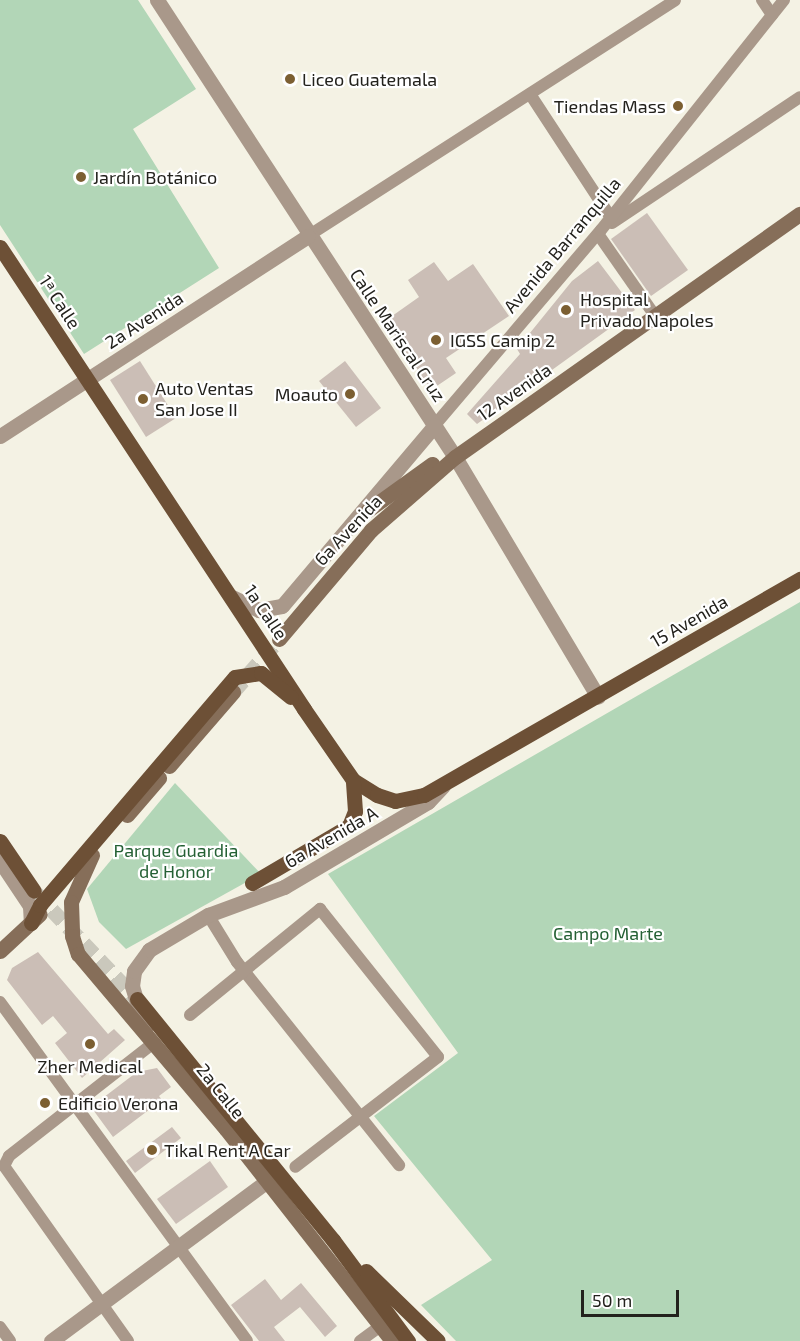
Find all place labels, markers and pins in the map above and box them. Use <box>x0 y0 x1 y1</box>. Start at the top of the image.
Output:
place label: Liceo Guatemala <box>302 68 437 90</box>
marker: Liceo Guatemala <box>283 72 297 86</box>
place label: Tiendas Mass <box>554 95 666 117</box>
marker: Tiendas Mass <box>671 99 685 113</box>
place label: Jardín Botánico <box>93 166 217 188</box>
marker: Jardín Botánico <box>74 170 88 184</box>
place label: Hospital Privado Napoles <box>580 289 714 332</box>
marker: Hospital Privado Napoles <box>557 301 575 319</box>
place label: IGSS Camip 2 <box>450 329 555 351</box>
marker: IGSS Camip 2 <box>427 331 445 349</box>
place label: Auto Ventas San Jose II <box>155 378 254 420</box>
place label: Moauto <box>275 383 338 405</box>
marker: Moauto <box>343 387 357 401</box>
marker: Auto Ventas San Jose II <box>136 392 150 406</box>
marker: Zher Medical <box>81 1035 99 1053</box>
place label: Zher Medical <box>37 1055 143 1077</box>
place label: Edificio Verona <box>58 1092 179 1114</box>
marker: Edificio Verona <box>36 1094 54 1112</box>
place label: Tikal Rent A Car <box>164 1139 292 1161</box>
marker: Tikal Rent A Car <box>145 1143 159 1157</box>

